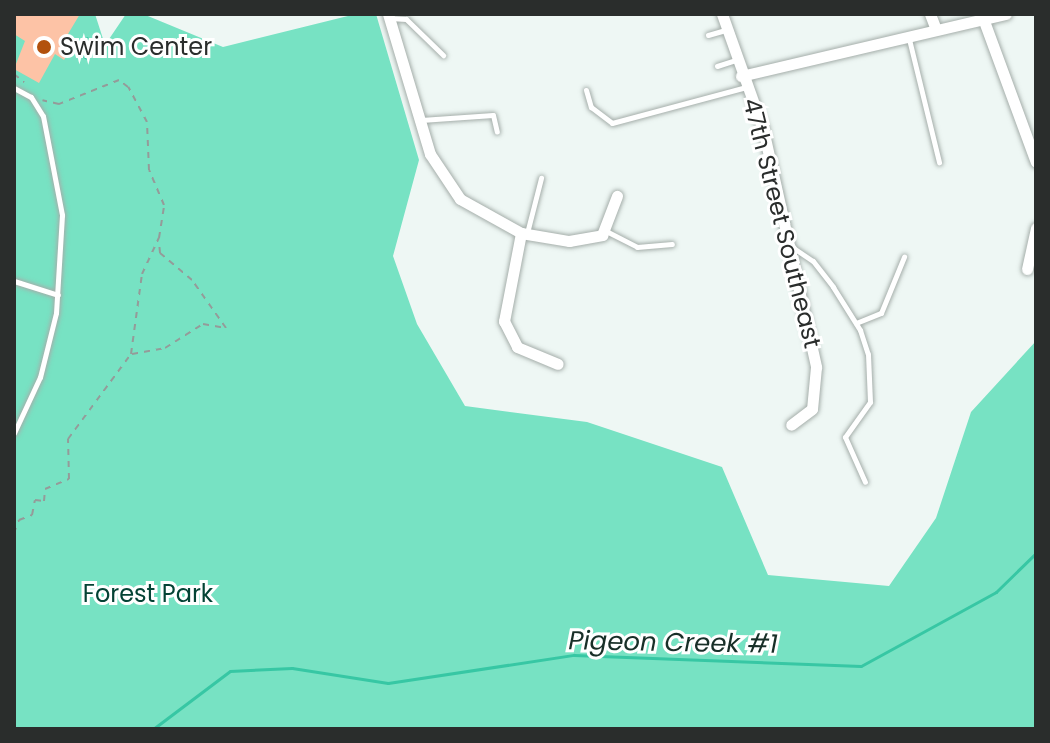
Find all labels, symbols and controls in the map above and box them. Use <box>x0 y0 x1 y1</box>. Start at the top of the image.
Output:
place label: Swim Center <box>60 33 212 61</box>
marker: Swim Center <box>35 38 53 56</box>
street label: 47th Street Southeast <box>737 95 827 351</box>
park label: Forest Park <box>83 580 213 608</box>
water label: Pigeon Creek #1 <box>568 626 778 660</box>

